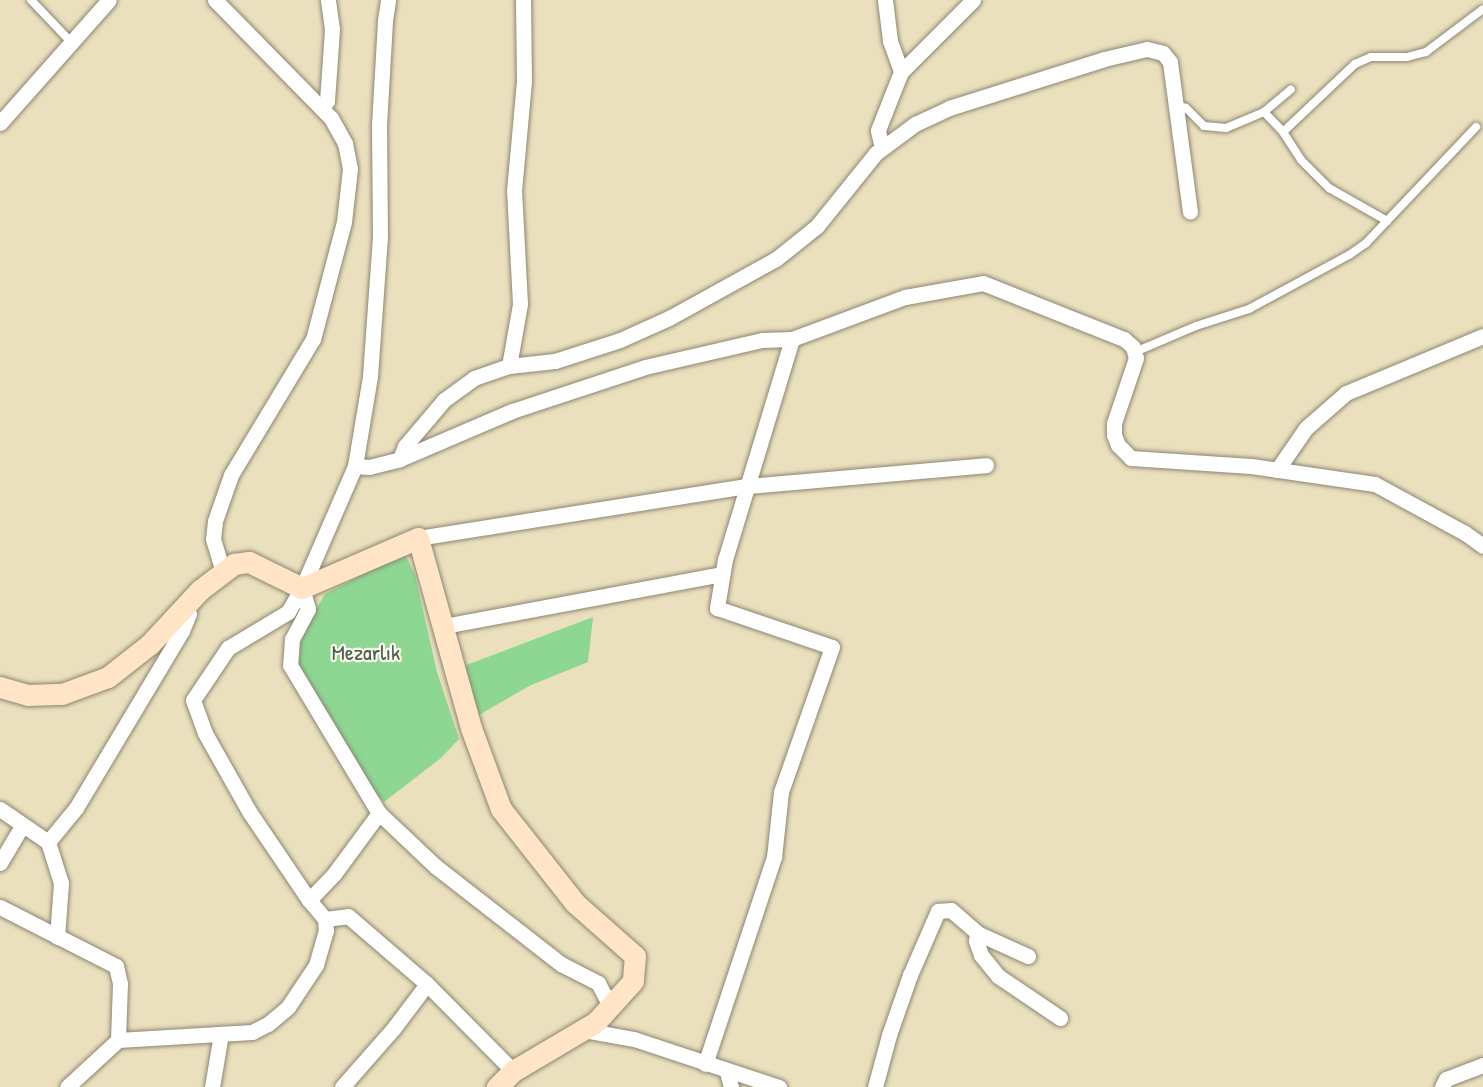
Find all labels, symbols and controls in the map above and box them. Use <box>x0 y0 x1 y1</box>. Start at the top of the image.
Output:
park label: Mezarlık <box>332 640 400 666</box>

